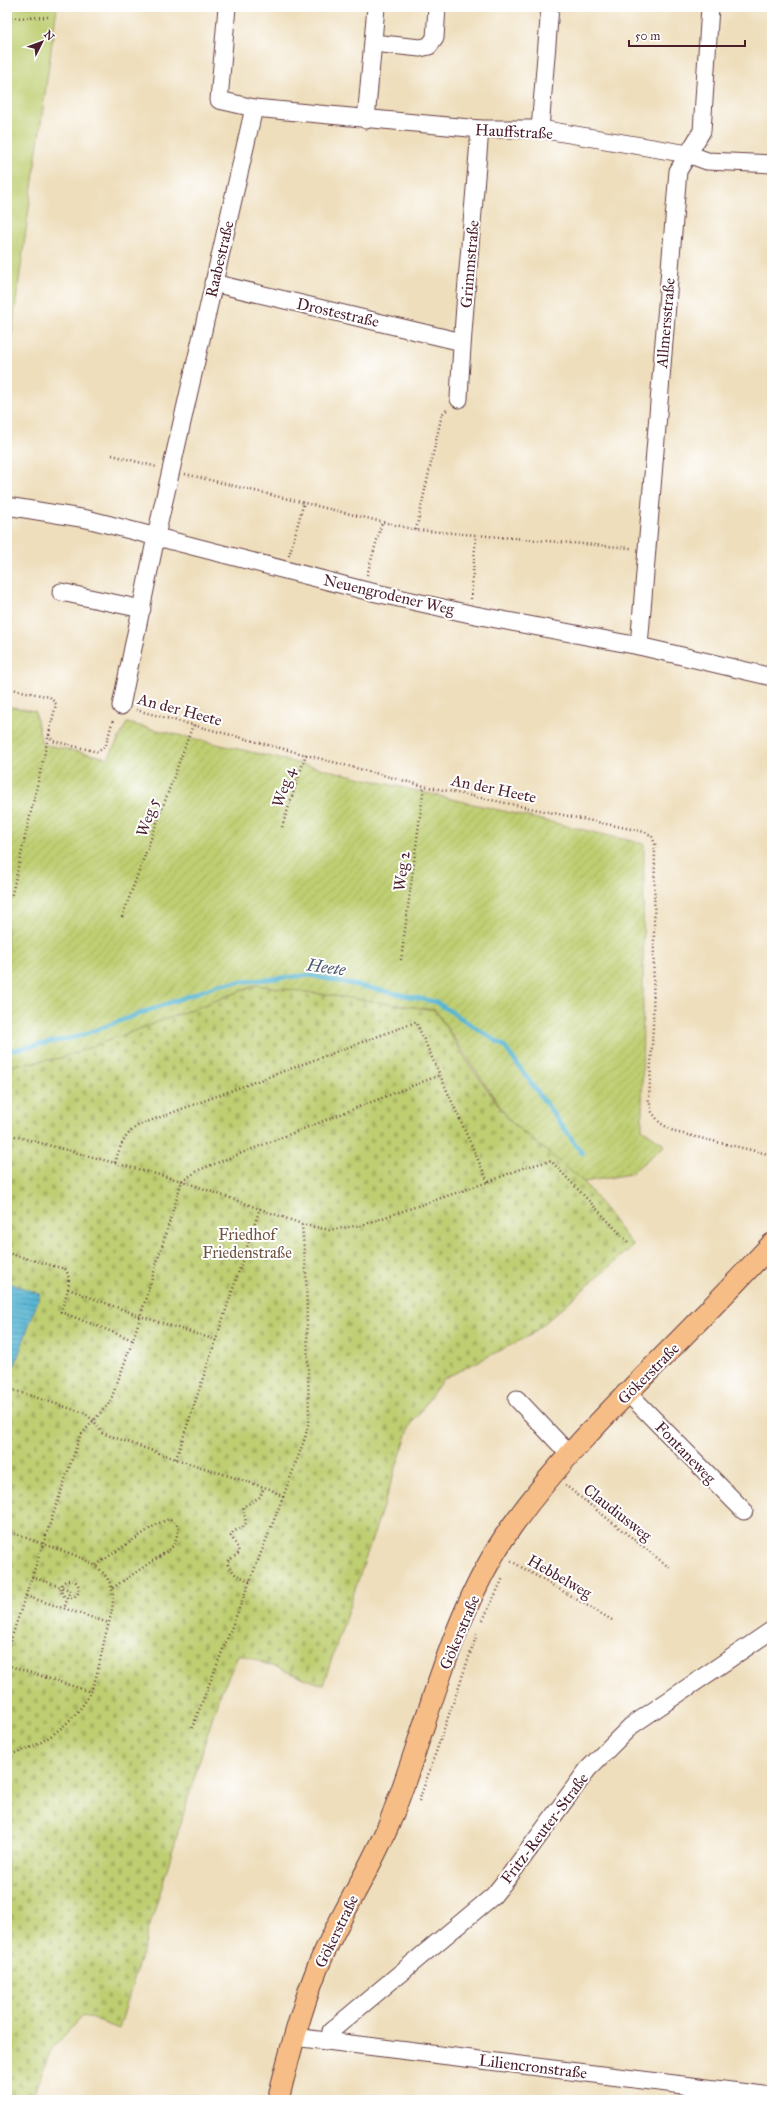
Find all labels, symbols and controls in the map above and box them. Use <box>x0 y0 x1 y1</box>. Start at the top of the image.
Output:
north arrow <box>22 22 62 62</box>
scale bar <box>629 22 745 48</box>
text: N <box>41 28 57 44</box>
text: 50 m <box>635 29 660 43</box>
street label: Hauffstraße <box>475 120 554 143</box>
street label: Raabestraße <box>201 218 238 299</box>
street label: Grimmstraße <box>456 219 483 309</box>
street label: Allmersstraße <box>652 277 679 370</box>
street label: Drostestraße <box>295 294 381 331</box>
street label: Neuengrodener Weg <box>321 570 457 620</box>
street label: An der Heete <box>135 689 224 730</box>
street label: Weg 4 <box>268 764 300 810</box>
street label: An der Heete <box>449 770 538 807</box>
street label: Weg 5 <box>132 795 164 839</box>
street label: Weg 2 <box>389 850 415 892</box>
water label: Heete <box>304 954 347 981</box>
park label: Friedhof Friedenstraße <box>202 1225 292 1262</box>
street label: Gökerstraße <box>614 1338 683 1408</box>
street label: Fontaneweg <box>651 1417 720 1488</box>
street label: Claudiusweg <box>579 1480 656 1546</box>
street label: Hebbelweg <box>524 1550 596 1604</box>
street label: Gökerstraße <box>435 1592 484 1672</box>
street label: Fritz-Reuter-Straße <box>497 1769 592 1887</box>
street label: Gökerstraße <box>311 1891 362 1971</box>
street label: Liliencronstraße <box>478 2050 588 2083</box>

